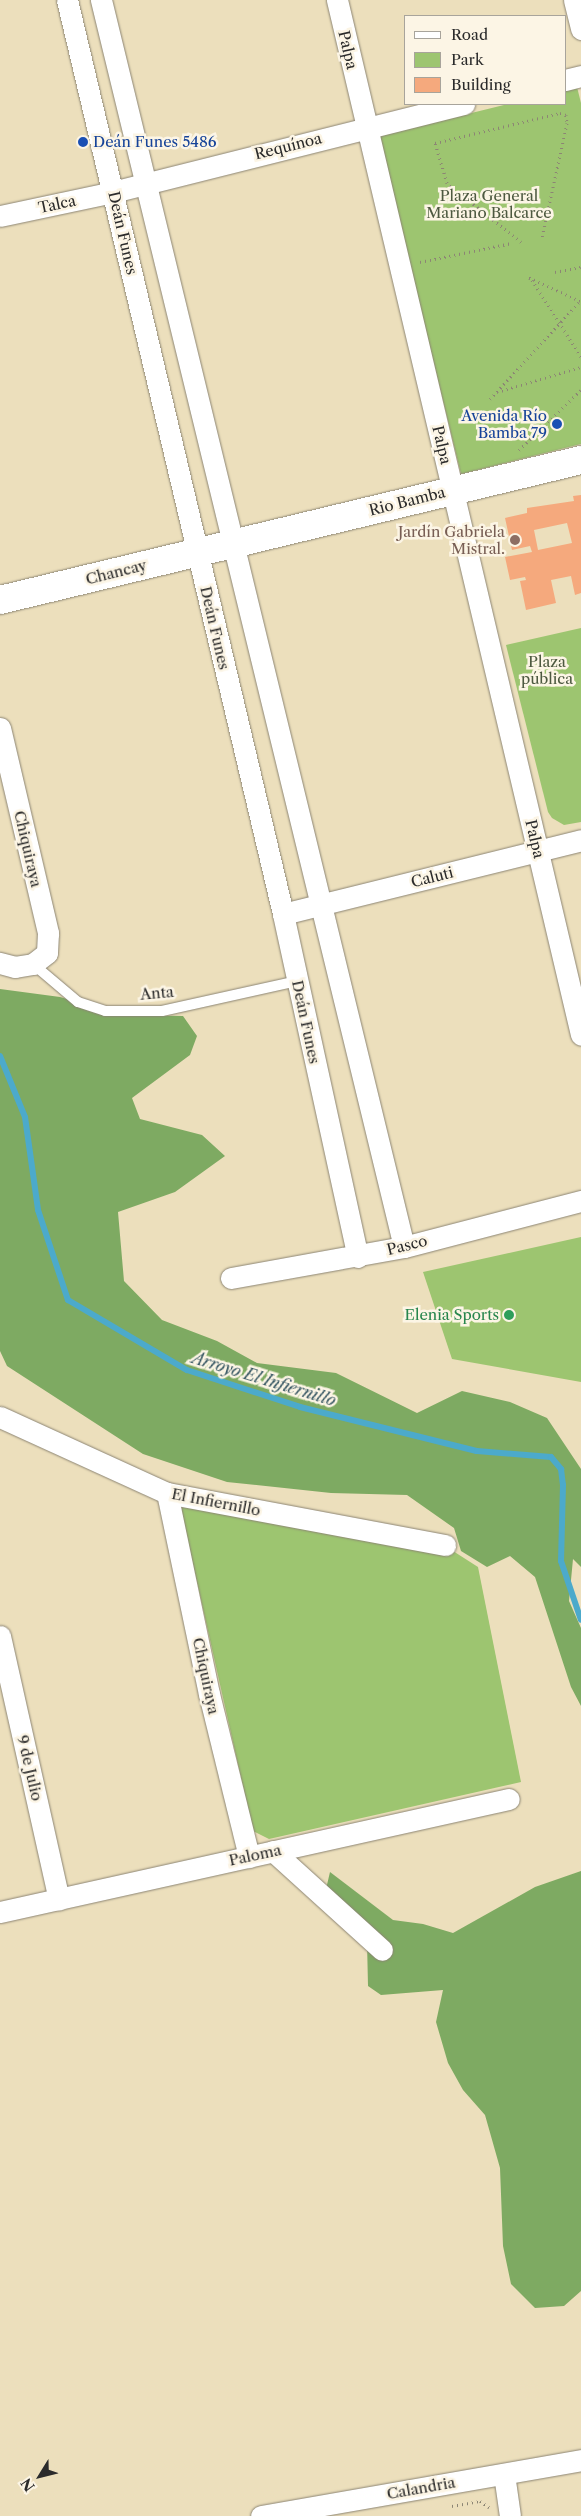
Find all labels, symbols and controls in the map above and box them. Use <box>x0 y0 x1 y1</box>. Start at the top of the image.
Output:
legend <box>404 15 566 105</box>
text: Road <box>451 25 488 44</box>
street label: Palpa <box>335 29 361 71</box>
text: Park <box>451 50 484 69</box>
text: Building <box>451 75 511 94</box>
street label: Requínoa <box>253 129 323 163</box>
place label: Deán Funes 5486 <box>93 133 217 151</box>
marker: Deán Funes 5486 <box>77 136 89 148</box>
park label: Plaza General Mariano Balcarce <box>426 186 552 221</box>
street label: Deán Funes <box>105 190 141 276</box>
street label: Talca <box>37 191 77 217</box>
place label: Avenida Río Bamba 79 <box>461 406 547 441</box>
marker: Avenida Río Bamba 79 <box>551 418 563 430</box>
street label: Palpa <box>429 424 455 466</box>
street label: Rio Bamba <box>367 483 447 519</box>
place label: Jardín Gabriela Mistral. <box>398 522 505 557</box>
marker: Jardín Gabriela Mistral. <box>509 534 521 546</box>
street label: Chancay <box>84 556 148 588</box>
street label: Deán Funes <box>197 585 233 671</box>
park label: Plaza pública <box>521 652 573 687</box>
street label: Chiquiraya <box>10 809 46 889</box>
street label: Palpa <box>522 818 548 860</box>
street label: Caluti <box>409 863 455 891</box>
street label: Deán Funes <box>288 978 324 1066</box>
street label: Anta <box>139 983 175 1003</box>
street label: Pasco <box>385 1231 429 1259</box>
place label: Elenia Sports <box>404 1306 499 1324</box>
marker: Elenia Sports <box>503 1309 515 1321</box>
water label: Arroyo El Infiernillo <box>190 1348 338 1410</box>
street label: El Infiernillo <box>170 1485 262 1519</box>
street label: Chiquiraya <box>189 1636 223 1716</box>
street label: 9 de Julio <box>14 1733 46 1803</box>
street label: Paloma <box>227 1841 283 1869</box>
north arrow <box>15 2451 65 2501</box>
street label: Calandria <box>385 2473 457 2503</box>
text: N <box>17 2475 39 2495</box>

